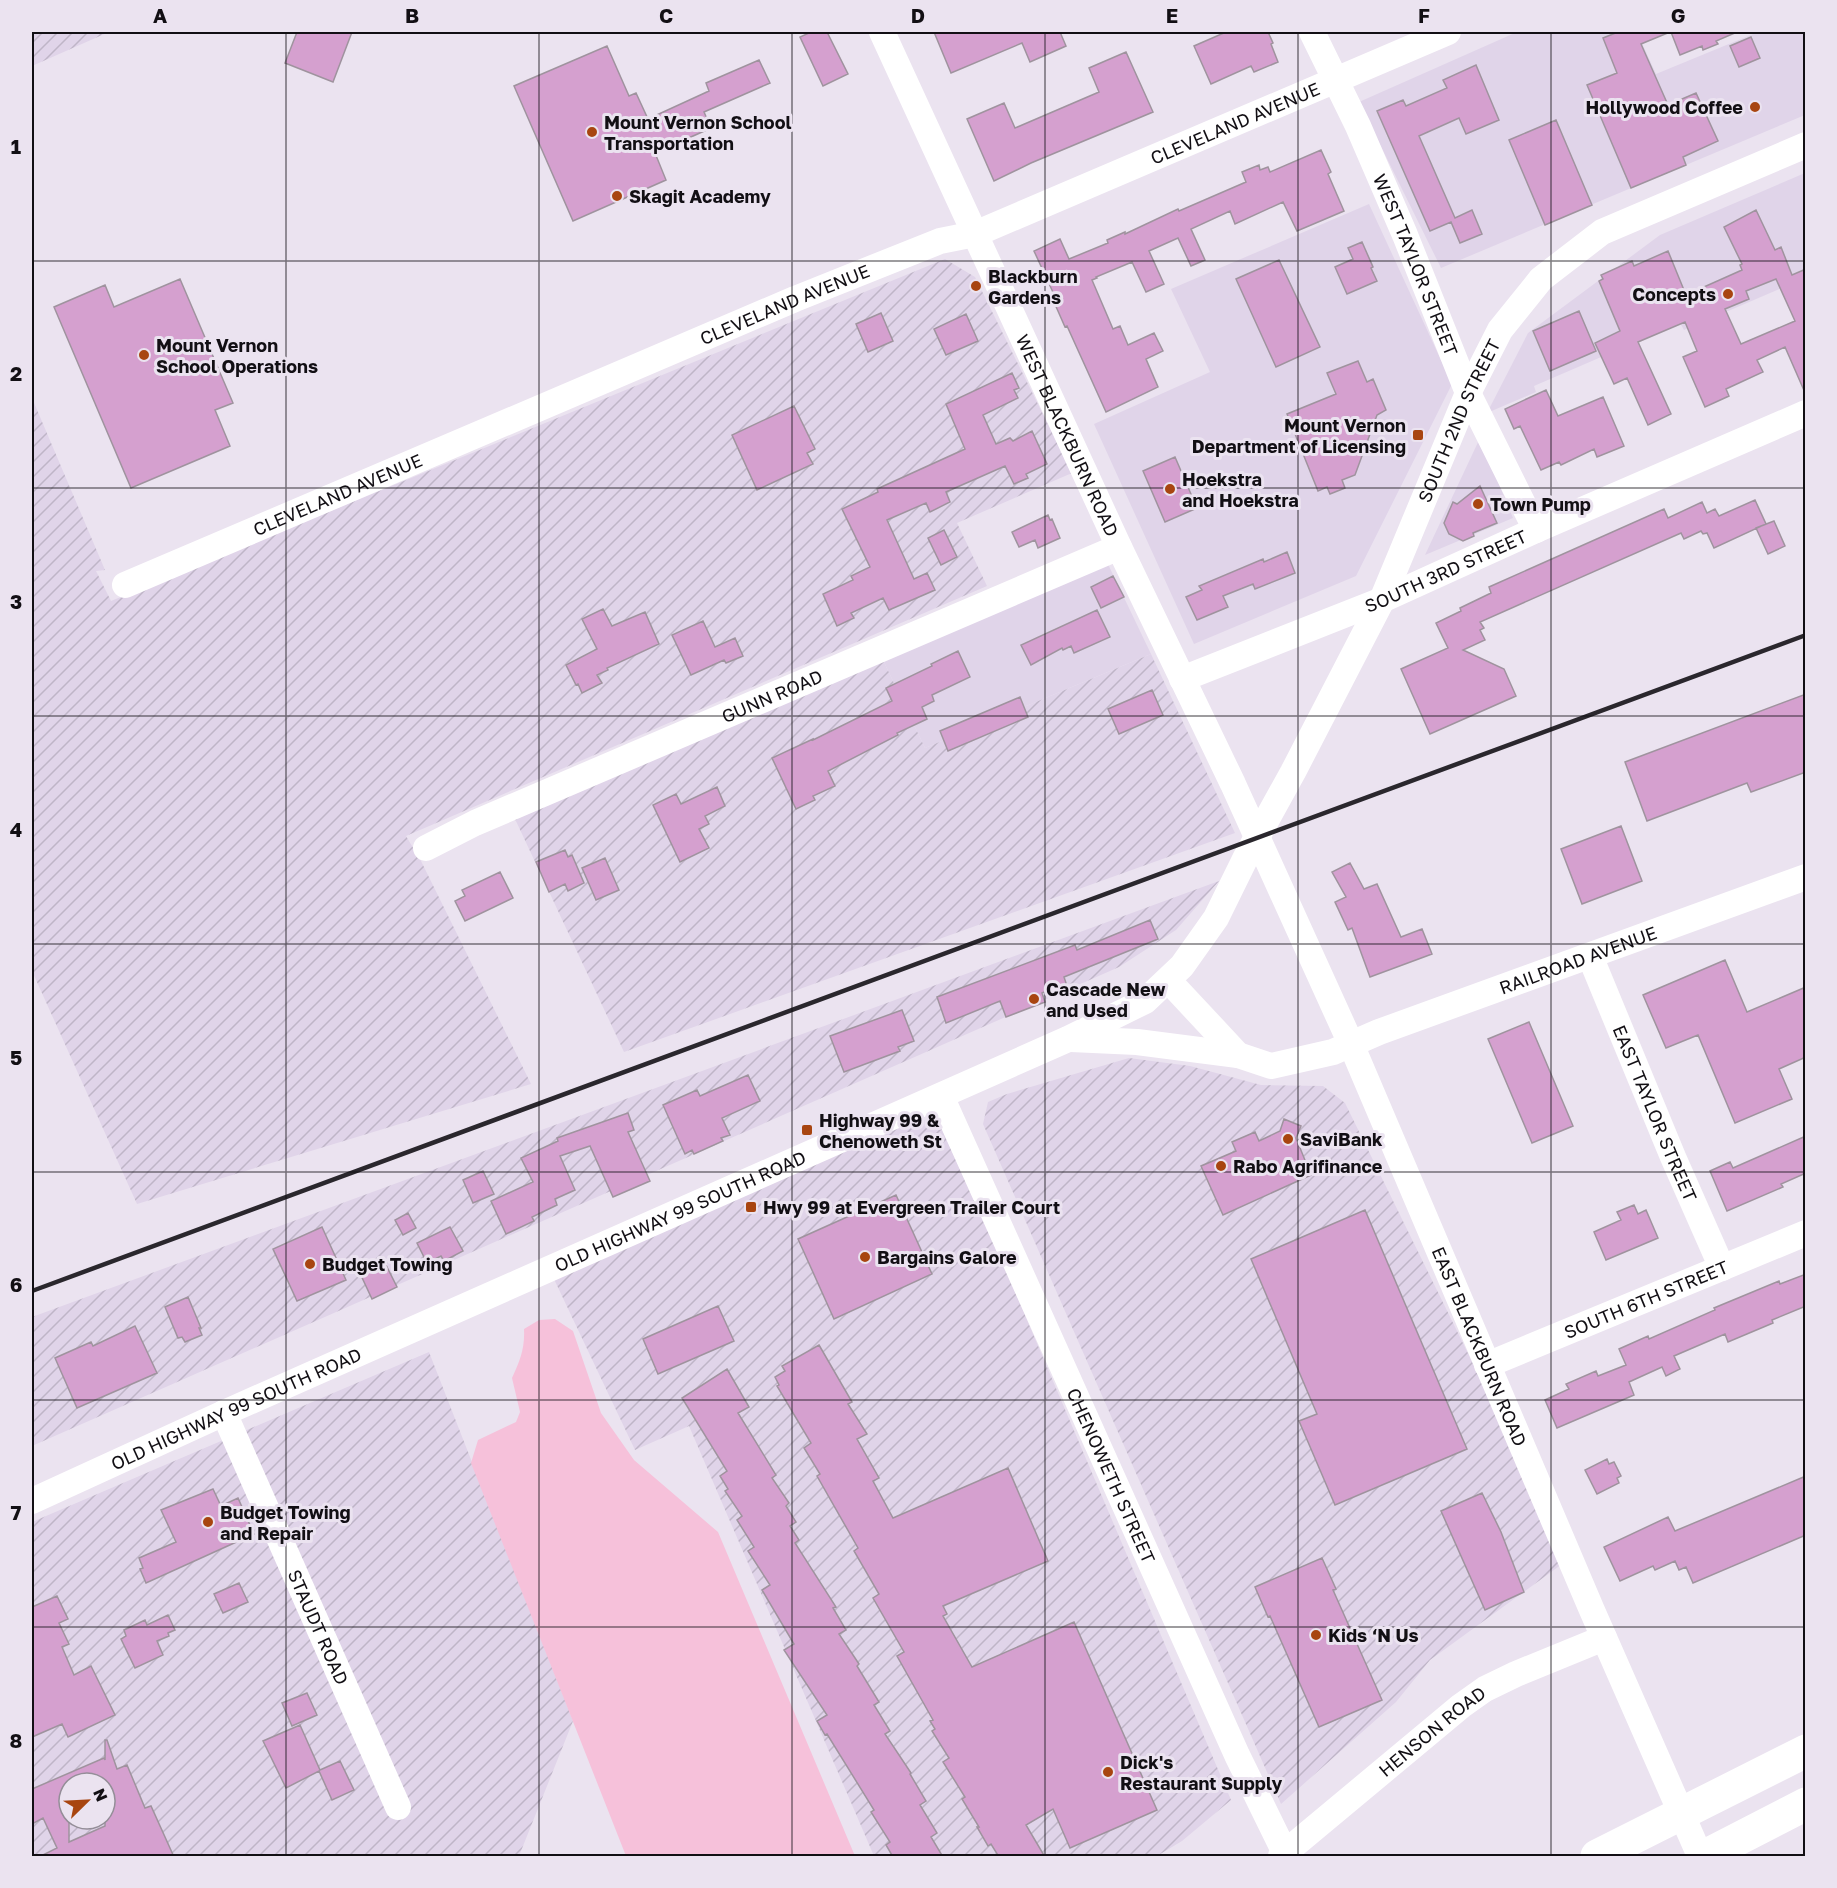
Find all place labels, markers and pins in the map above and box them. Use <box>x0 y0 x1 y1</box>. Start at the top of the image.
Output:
place label: Hollywood Coffee <box>1586 96 1743 118</box>
marker: Hollywood Coffee <box>1748 100 1762 114</box>
place label: Mount Vernon School Transportation <box>604 111 791 154</box>
marker: Mount Vernon School Transportation <box>585 125 599 139</box>
place label: Skagit Academy <box>629 185 771 207</box>
marker: Skagit Academy <box>610 189 624 203</box>
place label: Blackburn Gardens <box>988 265 1078 308</box>
marker: Blackburn Gardens <box>969 279 983 293</box>
place label: Concepts <box>1632 283 1716 305</box>
marker: Concepts <box>1721 287 1735 301</box>
place label: Mount Vernon School Operations <box>156 334 318 377</box>
marker: Mount Vernon School Operations <box>137 348 151 362</box>
place label: Mount Vernon Department of Licensing <box>1192 414 1406 457</box>
marker: Mount Vernon Department of Licensing <box>1411 428 1425 442</box>
place label: Hoekstra and Hoekstra <box>1182 468 1299 511</box>
marker: Hoekstra and Hoekstra <box>1163 482 1177 496</box>
place label: Town Pump <box>1490 493 1591 515</box>
marker: Town Pump <box>1471 497 1485 511</box>
place label: Cascade New and Used <box>1046 978 1165 1021</box>
marker: Cascade New and Used <box>1027 992 1041 1006</box>
place label: Highway 99 & Chenoweth St <box>819 1109 942 1152</box>
marker: Highway 99 & Chenoweth St <box>800 1123 814 1137</box>
place label: SaviBank <box>1300 1128 1383 1150</box>
marker: SaviBank <box>1281 1132 1295 1146</box>
place label: Rabo Agrifinance <box>1233 1155 1383 1177</box>
marker: Rabo Agrifinance <box>1214 1159 1228 1173</box>
place label: Hwy 99 at Evergreen Trailer Court <box>763 1196 1060 1218</box>
marker: Hwy 99 at Evergreen Trailer Court <box>744 1200 758 1214</box>
place label: Bargains Galore <box>877 1246 1017 1268</box>
marker: Bargains Galore <box>858 1250 872 1264</box>
place label: Budget Towing <box>322 1253 453 1275</box>
marker: Budget Towing <box>303 1257 317 1271</box>
place label: Budget Towing and Repair <box>220 1501 351 1544</box>
marker: Budget Towing and Repair <box>201 1515 215 1529</box>
place label: Kids ‘N Us <box>1328 1624 1419 1646</box>
marker: Kids ‘N Us <box>1309 1628 1323 1642</box>
place label: Dick's Restaurant Supply <box>1120 1751 1283 1794</box>
marker: Dick's Restaurant Supply <box>1101 1765 1115 1779</box>

